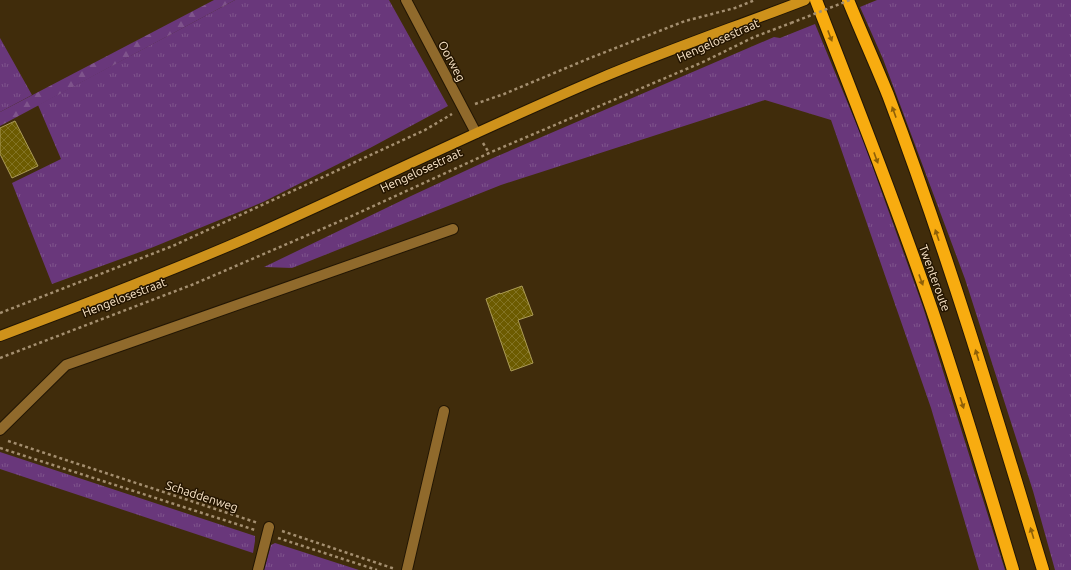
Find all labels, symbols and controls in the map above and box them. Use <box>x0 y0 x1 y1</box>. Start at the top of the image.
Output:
street label: Hengelosestraat <box>675 16 761 64</box>
one-way arrow <box>828 31 834 43</box>
street label: Oorweg <box>436 39 468 83</box>
one-way arrow <box>890 106 896 118</box>
street label: Hengelosestraat <box>378 145 464 195</box>
one-way arrow <box>874 152 880 164</box>
one-way arrow <box>934 228 940 240</box>
street label: Twenteroute <box>917 243 953 313</box>
one-way arrow <box>919 274 925 286</box>
street label: Hengelosestraat <box>80 275 168 319</box>
one-way arrow <box>974 349 980 361</box>
one-way arrow <box>959 398 965 410</box>
street label: Schaddenweg <box>164 478 240 514</box>
one-way arrow <box>1029 526 1035 538</box>

